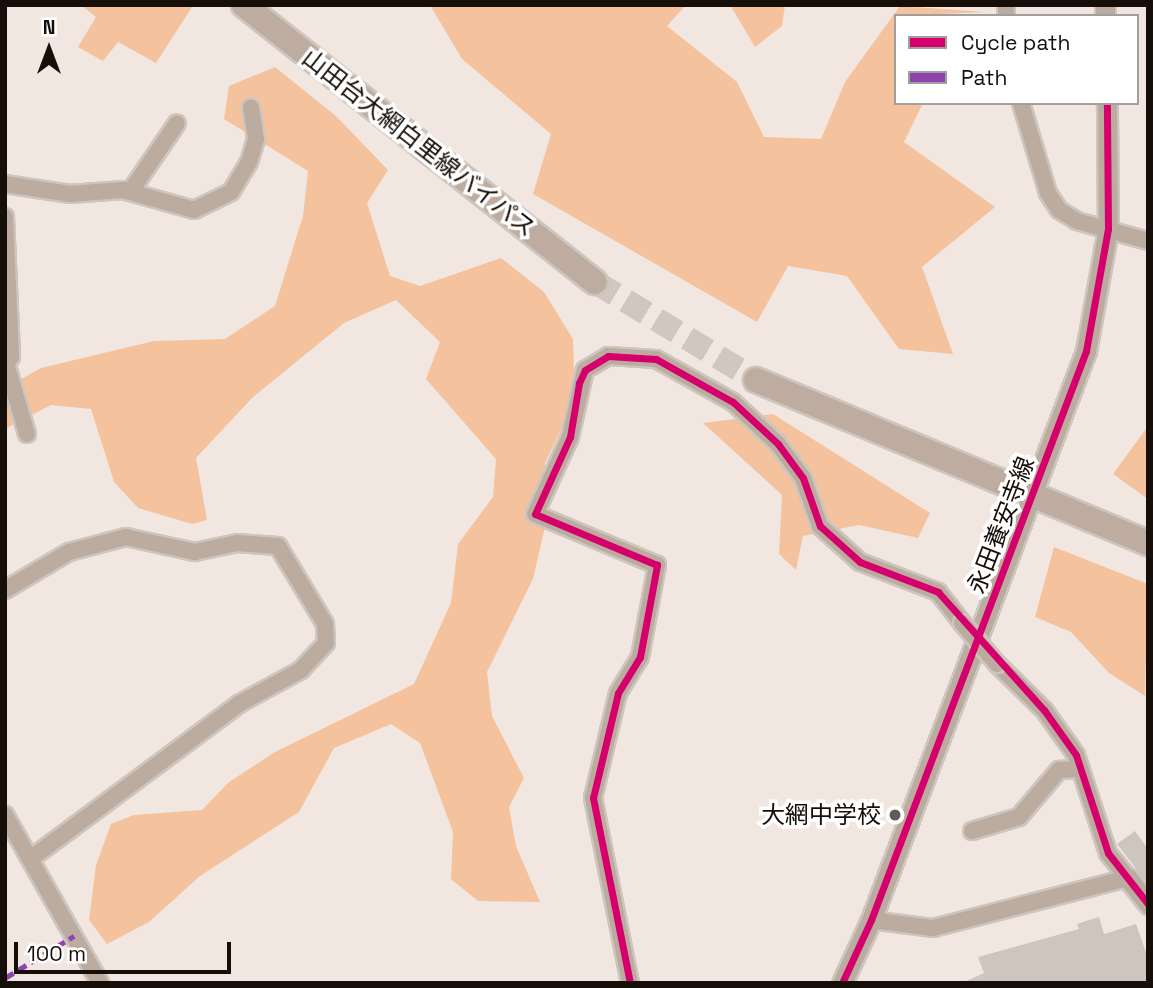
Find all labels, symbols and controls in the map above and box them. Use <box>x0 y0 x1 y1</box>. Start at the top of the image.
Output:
north arrow <box>14 14 84 84</box>
legend <box>894 14 1139 105</box>
text: N <box>43 15 55 40</box>
text: Cycle path <box>961 29 1070 56</box>
street label: 山田台大網白里線バイパス <box>297 43 541 243</box>
text: Path <box>961 64 1007 91</box>
street label: 永田養安寺線 <box>962 453 1040 597</box>
place label: 大網中学校 <box>761 801 881 829</box>
marker: 大網中学校 <box>887 807 903 823</box>
scale bar <box>18 928 234 972</box>
text: 100 m <box>27 940 86 967</box>

